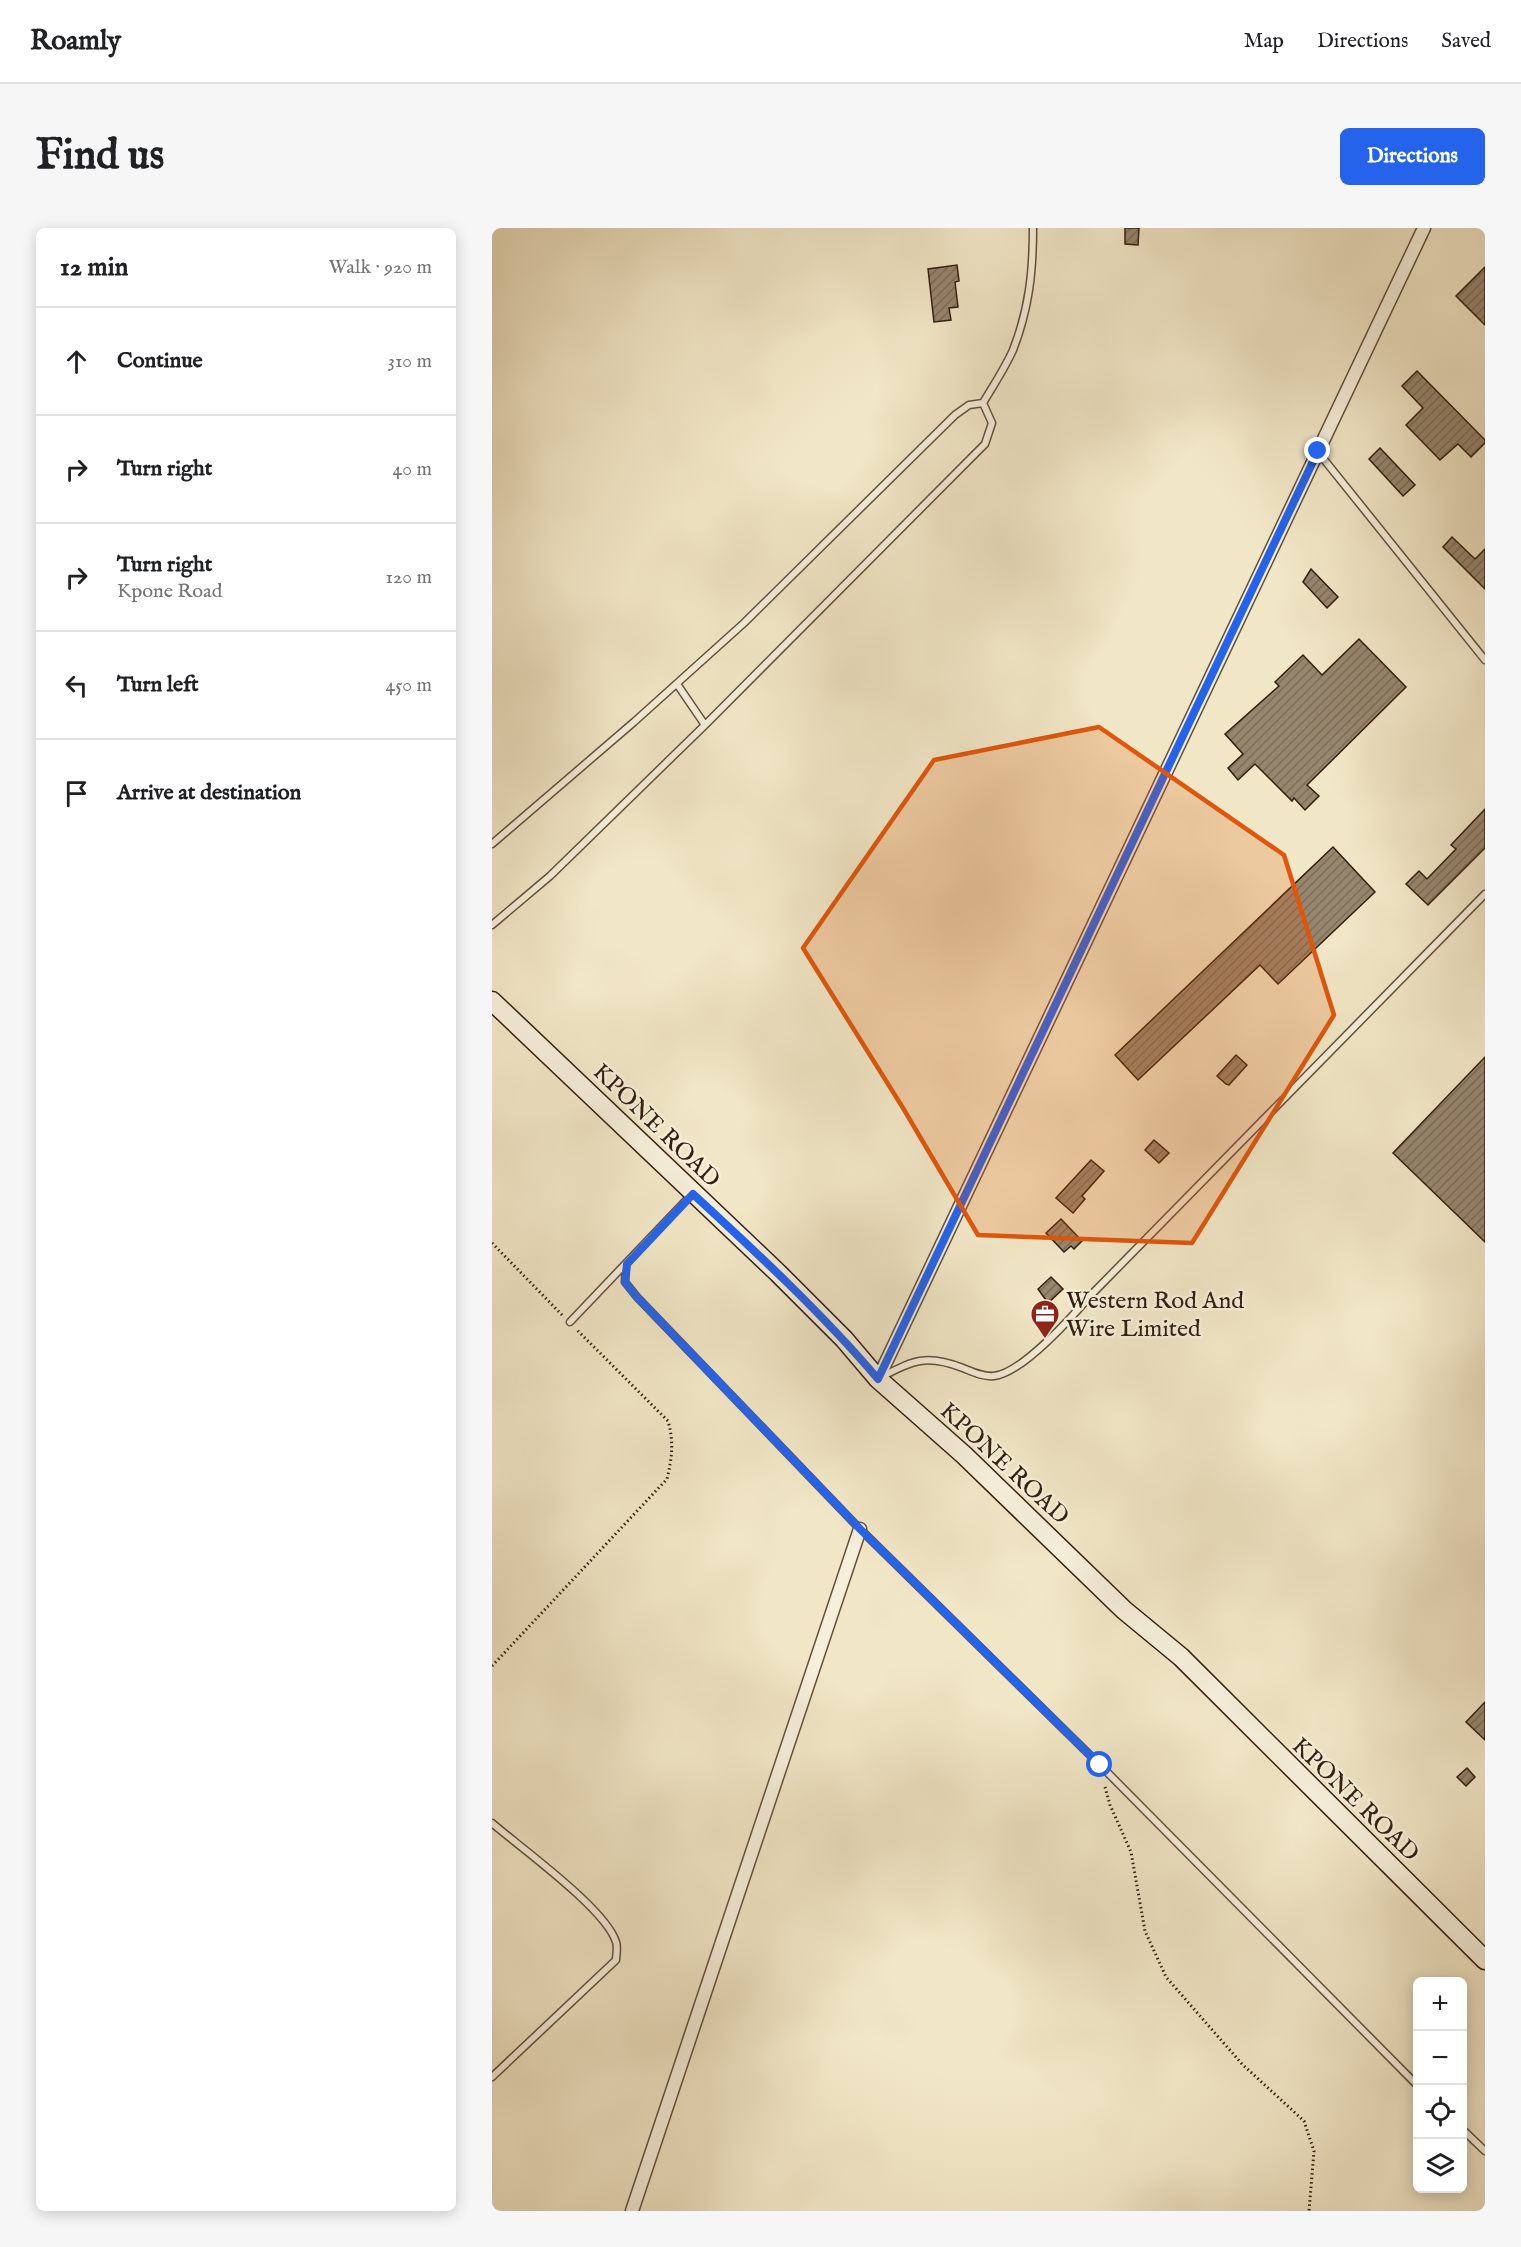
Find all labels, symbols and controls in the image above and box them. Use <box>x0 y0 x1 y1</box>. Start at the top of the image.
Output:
text: Roamly <box>30 24 121 59</box>
text: Map <box>1244 28 1284 55</box>
text: Directions <box>1317 28 1408 55</box>
text: Saved <box>1441 28 1491 55</box>
button: Directions <box>1340 128 1485 185</box>
text: Find us <box>36 130 164 183</box>
text: 12 min <box>60 251 128 284</box>
text: Walk · 920 m <box>328 255 432 280</box>
icon: ahead <box>60 345 93 378</box>
text: Continue <box>117 347 203 375</box>
text: 310 m <box>388 349 432 374</box>
route end <box>1304 437 1330 463</box>
icon: right <box>60 453 93 486</box>
text: Turn right <box>117 455 212 483</box>
text: 40 m <box>393 457 432 482</box>
text: Turn right <box>117 551 212 579</box>
icon: right <box>60 561 93 594</box>
text: 120 m <box>386 565 432 590</box>
text: Kpone Road <box>117 579 222 604</box>
icon: left <box>60 669 93 702</box>
text: Turn left <box>117 671 199 699</box>
text: 450 m <box>385 673 432 698</box>
icon: arrive <box>60 777 93 810</box>
text: Arrive at destination <box>117 779 301 807</box>
street label: KPONE ROAD <box>585 1057 726 1195</box>
place label: Western Rod And Wire Limited <box>1066 1286 1244 1345</box>
office icon: Western Rod And Wire Limited <box>1029 1298 1061 1340</box>
street label: KPONE ROAD <box>933 1396 1075 1532</box>
street label: KPONE ROAD <box>1284 1731 1425 1869</box>
route start <box>1086 1751 1112 1777</box>
map controls <box>1413 1977 1467 2193</box>
button: + <box>1413 1977 1467 2031</box>
button: − <box>1413 2031 1467 2085</box>
button: locate <box>1413 2085 1467 2139</box>
button: layers <box>1413 2139 1467 2193</box>

